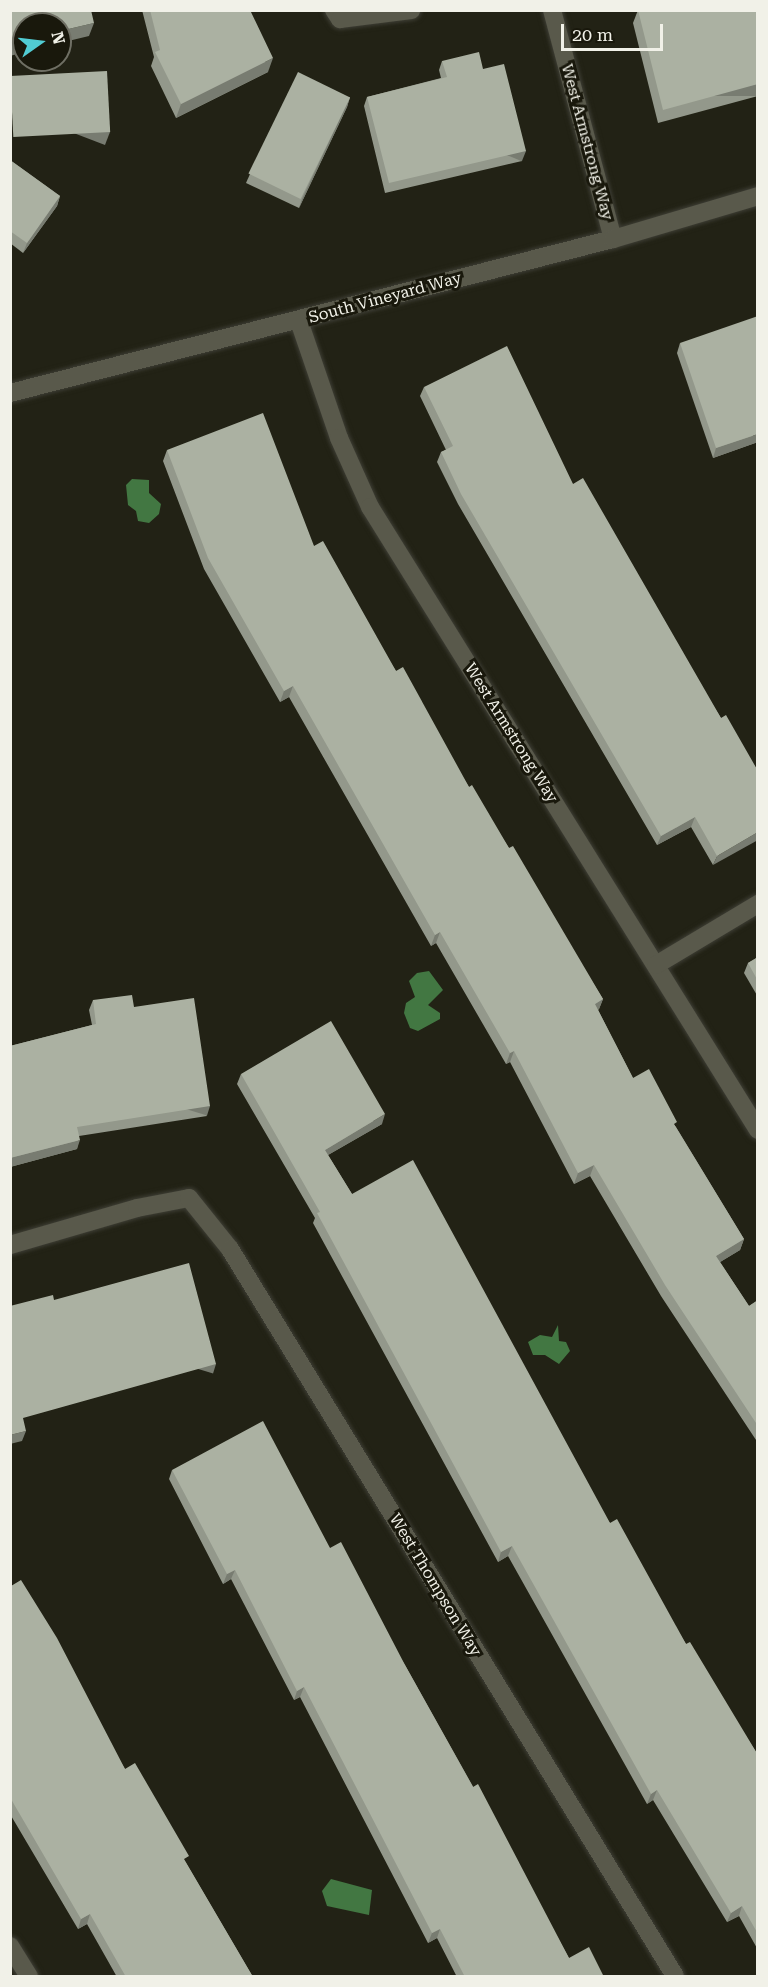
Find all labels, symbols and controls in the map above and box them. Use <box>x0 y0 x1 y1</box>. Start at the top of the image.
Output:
north arrow <box>12 12 72 72</box>
scale bar <box>564 12 666 50</box>
text: 20 m <box>572 24 613 45</box>
text: N <box>47 30 69 46</box>
street label: West Armstrong Way <box>557 62 617 222</box>
street label: South Vineyard Way <box>306 268 464 328</box>
street label: West Armstrong Way <box>460 660 562 806</box>
street label: West Thompson Way <box>385 1510 485 1660</box>

